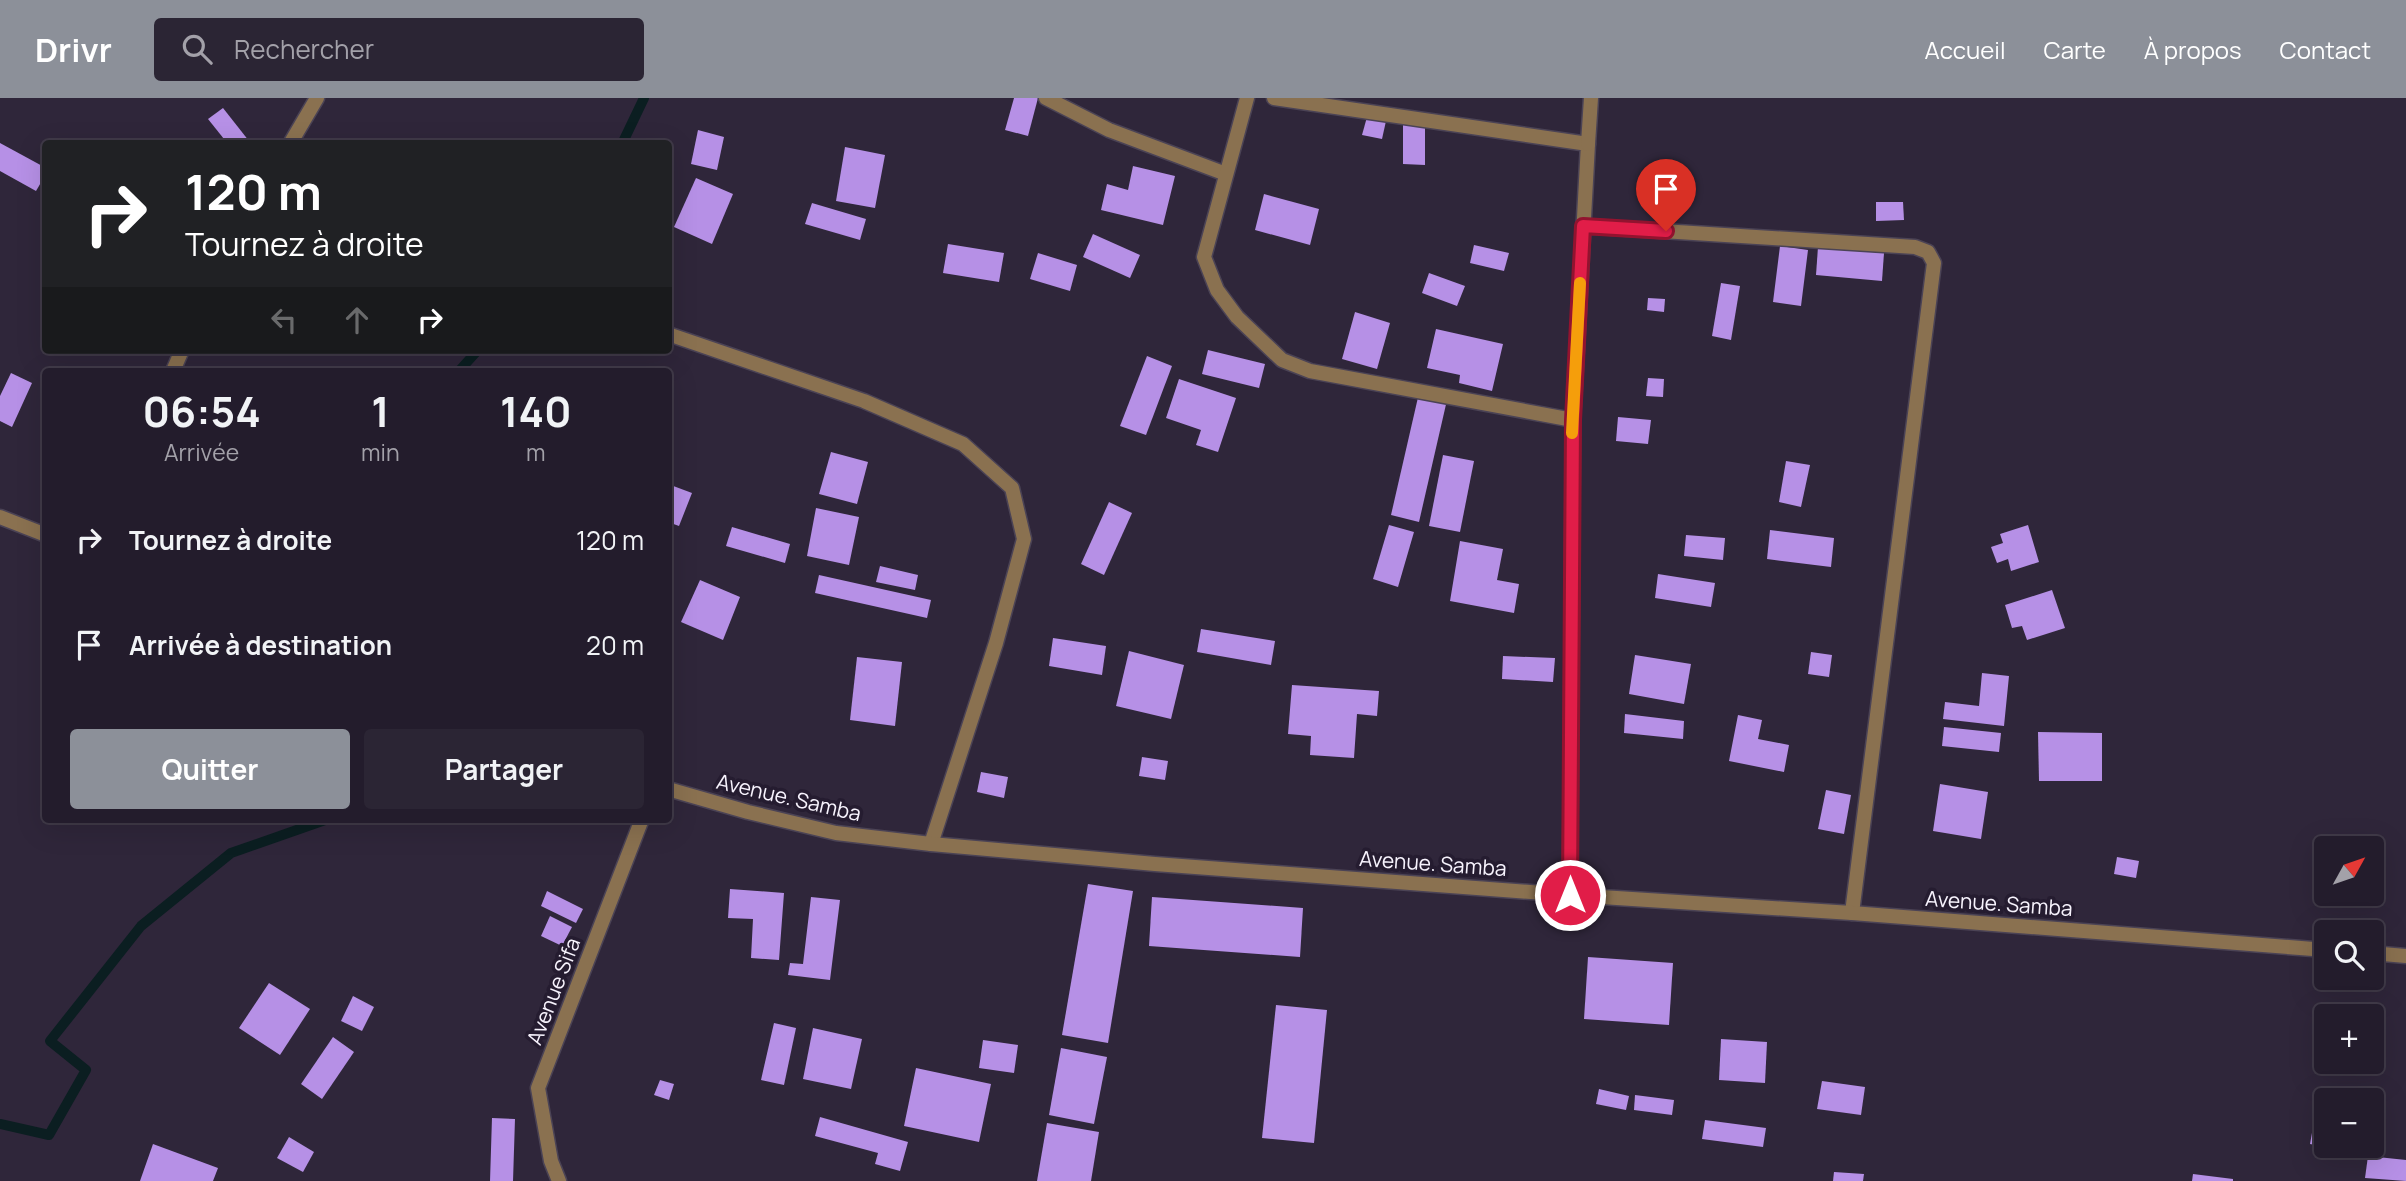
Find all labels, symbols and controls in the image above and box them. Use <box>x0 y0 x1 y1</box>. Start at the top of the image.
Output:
search box <box>154 18 644 81</box>
text: Drivr <box>35 27 112 72</box>
icon: search <box>178 30 216 68</box>
text: Rechercher <box>234 31 374 67</box>
text: Accueil <box>1925 33 2005 66</box>
text: Carte <box>2043 33 2106 66</box>
text: À propos <box>2144 33 2242 66</box>
text: Contact <box>2280 33 2371 66</box>
text: 120 m <box>185 158 322 225</box>
pin <box>1636 159 1696 231</box>
icon: right <box>70 168 161 259</box>
icon: arrive <box>1647 170 1685 208</box>
text: Tournez à droite <box>185 222 424 266</box>
icon: left <box>265 301 303 339</box>
icon: ahead <box>338 301 376 339</box>
icon: right <box>411 301 449 339</box>
text: 06:54 <box>142 382 261 440</box>
text: 1 <box>371 382 390 440</box>
text: 140 <box>500 382 572 440</box>
text: Arrivée <box>164 436 239 468</box>
text: min <box>361 436 400 468</box>
text: m <box>526 436 546 468</box>
icon: right <box>70 521 108 559</box>
text: Tournez à droite <box>129 522 332 558</box>
text: 120 m <box>576 522 644 558</box>
icon: arrive <box>70 626 108 664</box>
text: Arrivée à destination <box>129 627 392 663</box>
text: 20 m <box>586 627 644 663</box>
button: Quitter <box>70 729 350 809</box>
button: Partager <box>364 729 644 809</box>
street label: Avenue. Samba <box>714 767 864 827</box>
north arrow <box>2314 836 2384 906</box>
map controls <box>2314 836 2384 1158</box>
street label: Avenue. Samba <box>1358 844 1508 882</box>
position arrow <box>1533 858 1607 932</box>
street label: Avenue. Samba <box>1924 884 2074 922</box>
button: search <box>2314 920 2384 990</box>
street label: Avenue Sifa <box>520 933 586 1049</box>
button: + <box>2314 1004 2384 1074</box>
button: − <box>2314 1088 2384 1158</box>

